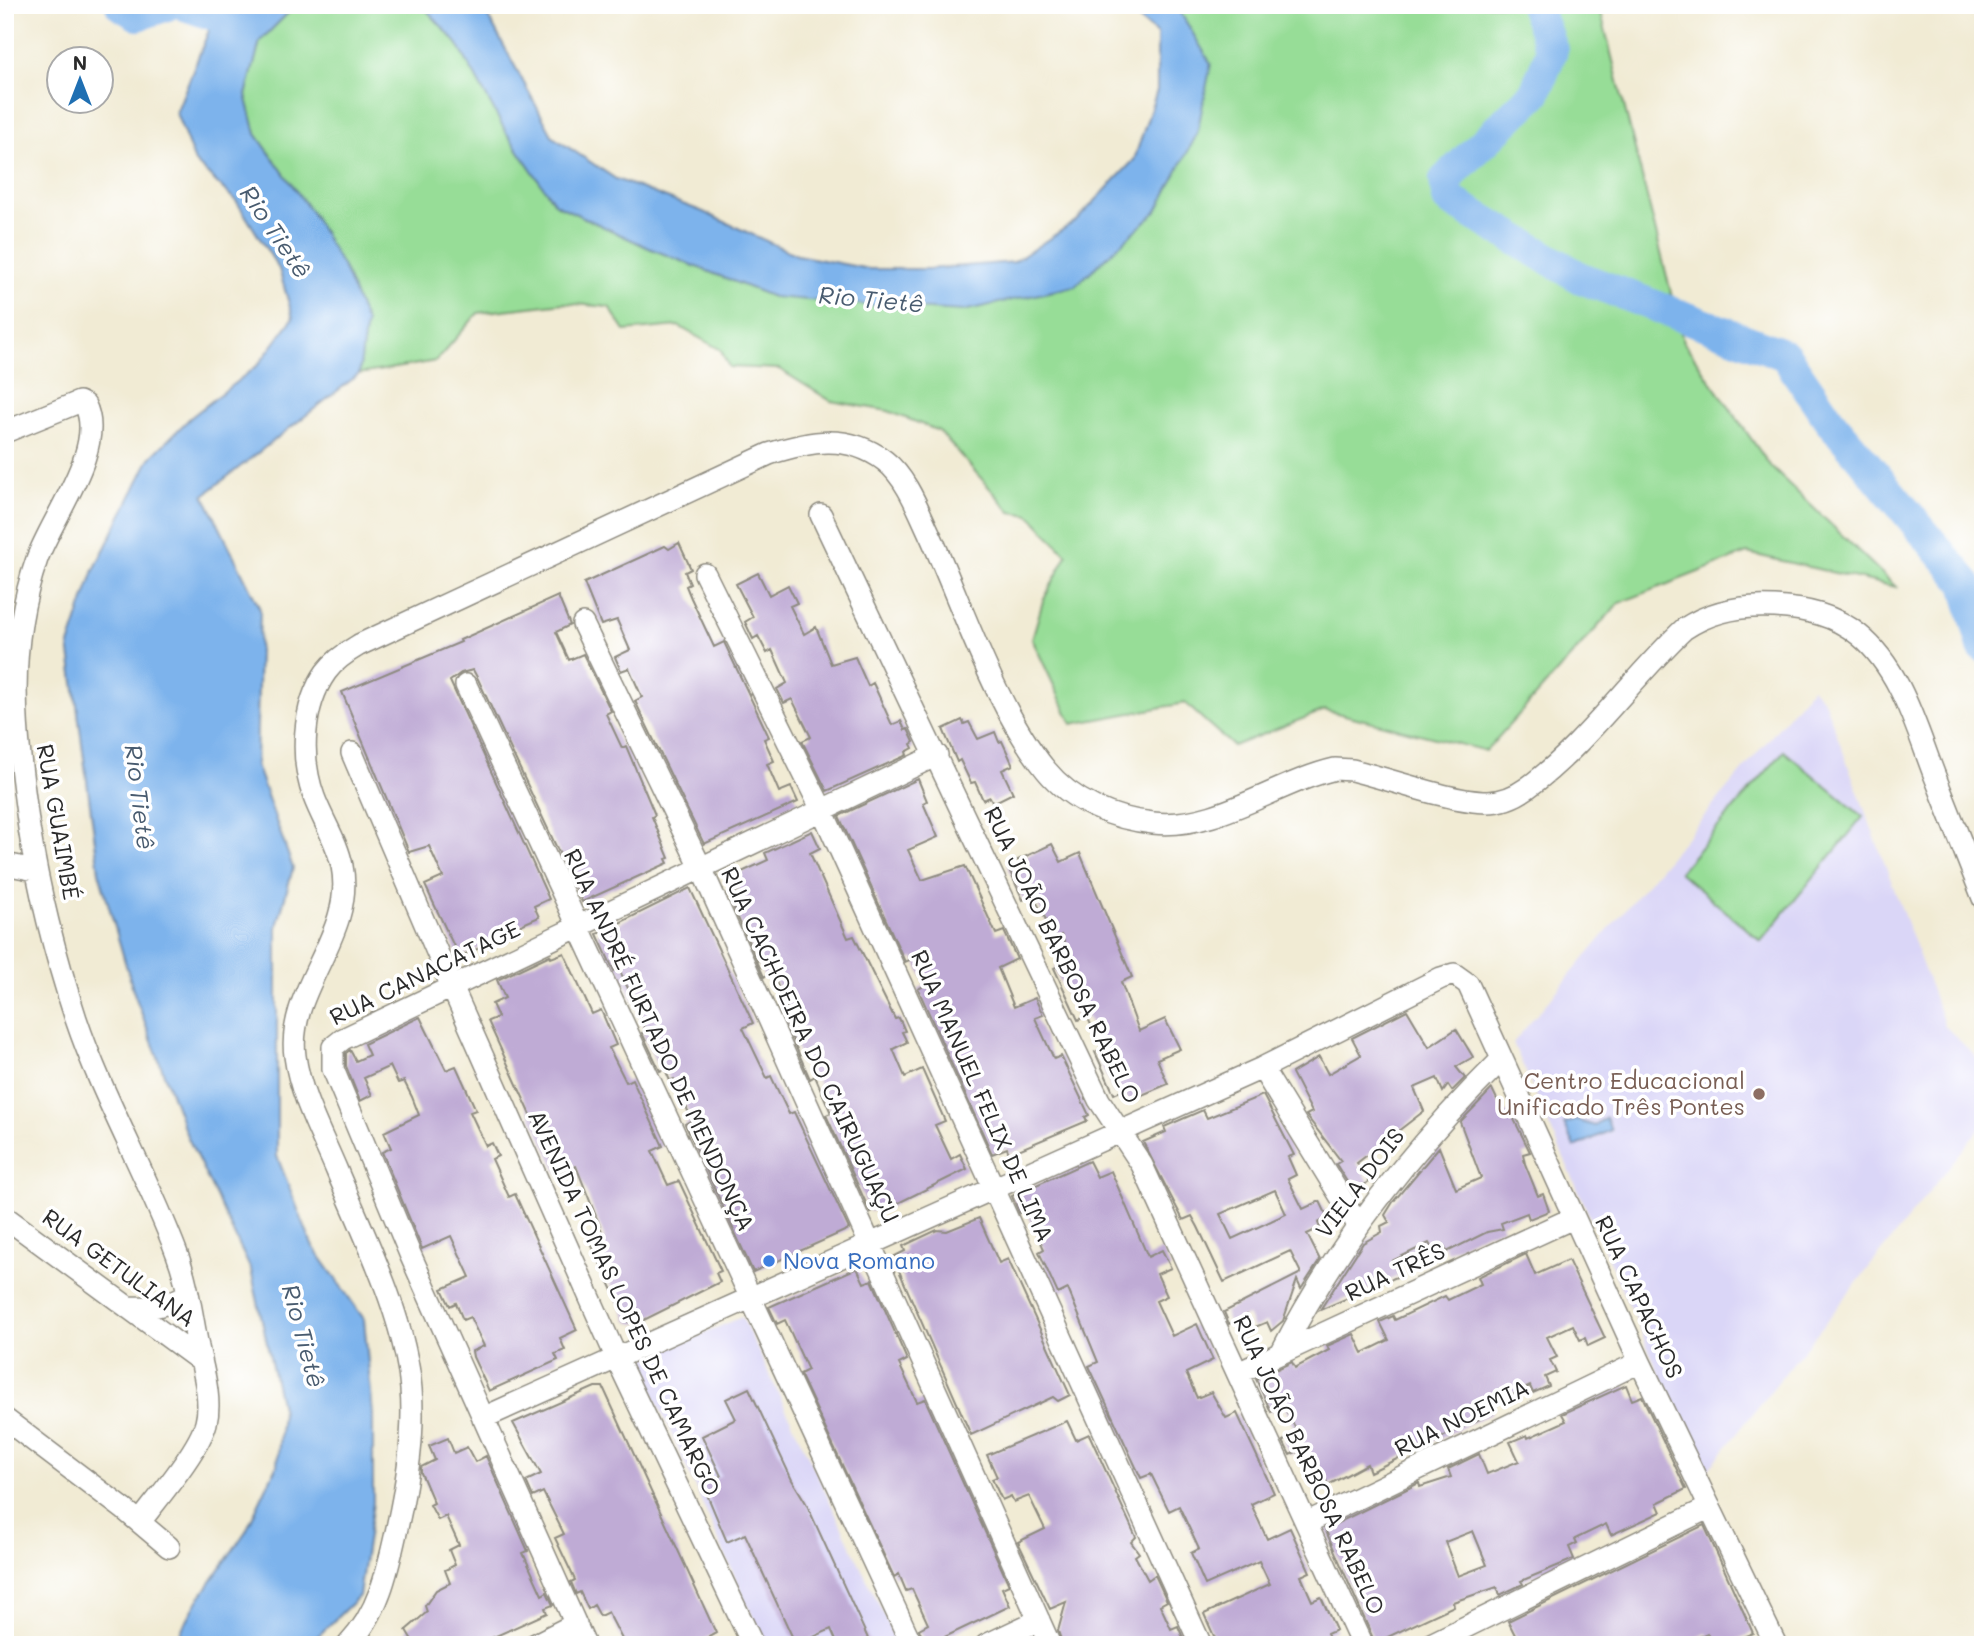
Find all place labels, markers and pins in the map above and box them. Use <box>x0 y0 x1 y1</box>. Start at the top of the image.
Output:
place label: Centro Educacional Unificado Três Pontes <box>1497 1065 1745 1121</box>
marker: Centro Educacional Unificado Três Pontes <box>1751 1086 1767 1102</box>
place label: Nova Romano <box>783 1245 935 1275</box>
marker: Nova Romano <box>761 1253 777 1269</box>

